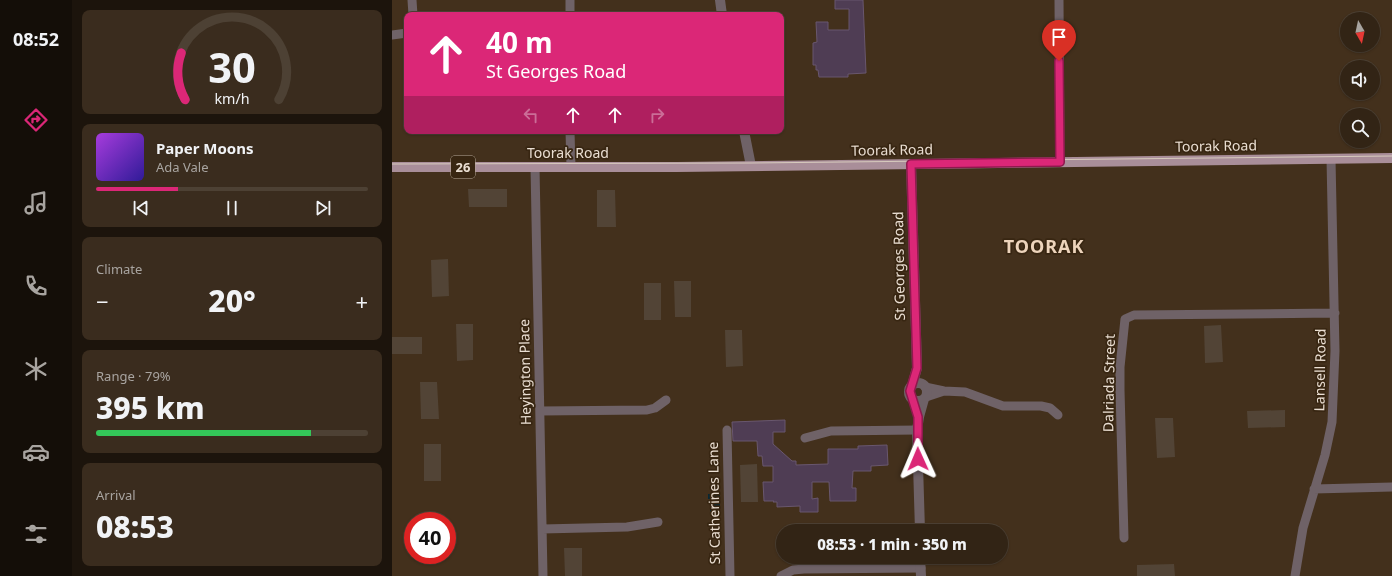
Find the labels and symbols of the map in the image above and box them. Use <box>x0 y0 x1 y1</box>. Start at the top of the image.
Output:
north arrow <box>1340 12 1380 52</box>
pin <box>1042 20 1076 61</box>
street label: Toorak Road <box>1175 135 1257 156</box>
street label: Toorak Road <box>851 139 933 160</box>
street label: Toorak Road <box>527 143 609 162</box>
road number: 26 <box>451 156 475 178</box>
street label: St Georges Road <box>888 211 909 321</box>
district label: TOORAK <box>1004 234 1084 258</box>
street label: Heyington Place <box>514 319 535 425</box>
street label: Lansell Road <box>1309 328 1330 412</box>
street label: Dalriada Street <box>1098 334 1119 432</box>
position arrow <box>897 438 939 480</box>
street label: St Catherines Lane <box>703 441 724 565</box>
speed limit sign: 40 <box>404 512 456 564</box>

